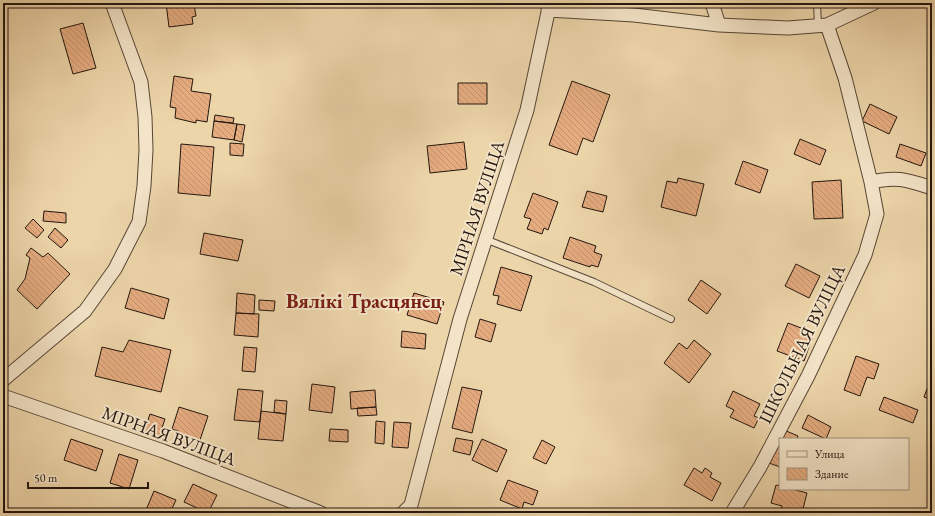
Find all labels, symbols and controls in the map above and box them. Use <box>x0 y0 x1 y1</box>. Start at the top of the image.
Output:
street label: МІРНАЯ ВУЛІЦА <box>444 137 509 278</box>
street label: ШКОЛЬНАЯ ВУЛІЦА <box>753 260 850 427</box>
district label: Вялікі Трасцянец <box>286 288 442 314</box>
street label: МІРНАЯ ВУЛІЦА <box>99 401 240 471</box>
legend <box>779 438 909 490</box>
text: Улица <box>814 446 845 462</box>
scale bar <box>28 464 148 490</box>
text: Здание <box>815 466 849 482</box>
text: 50 m <box>34 470 58 486</box>

